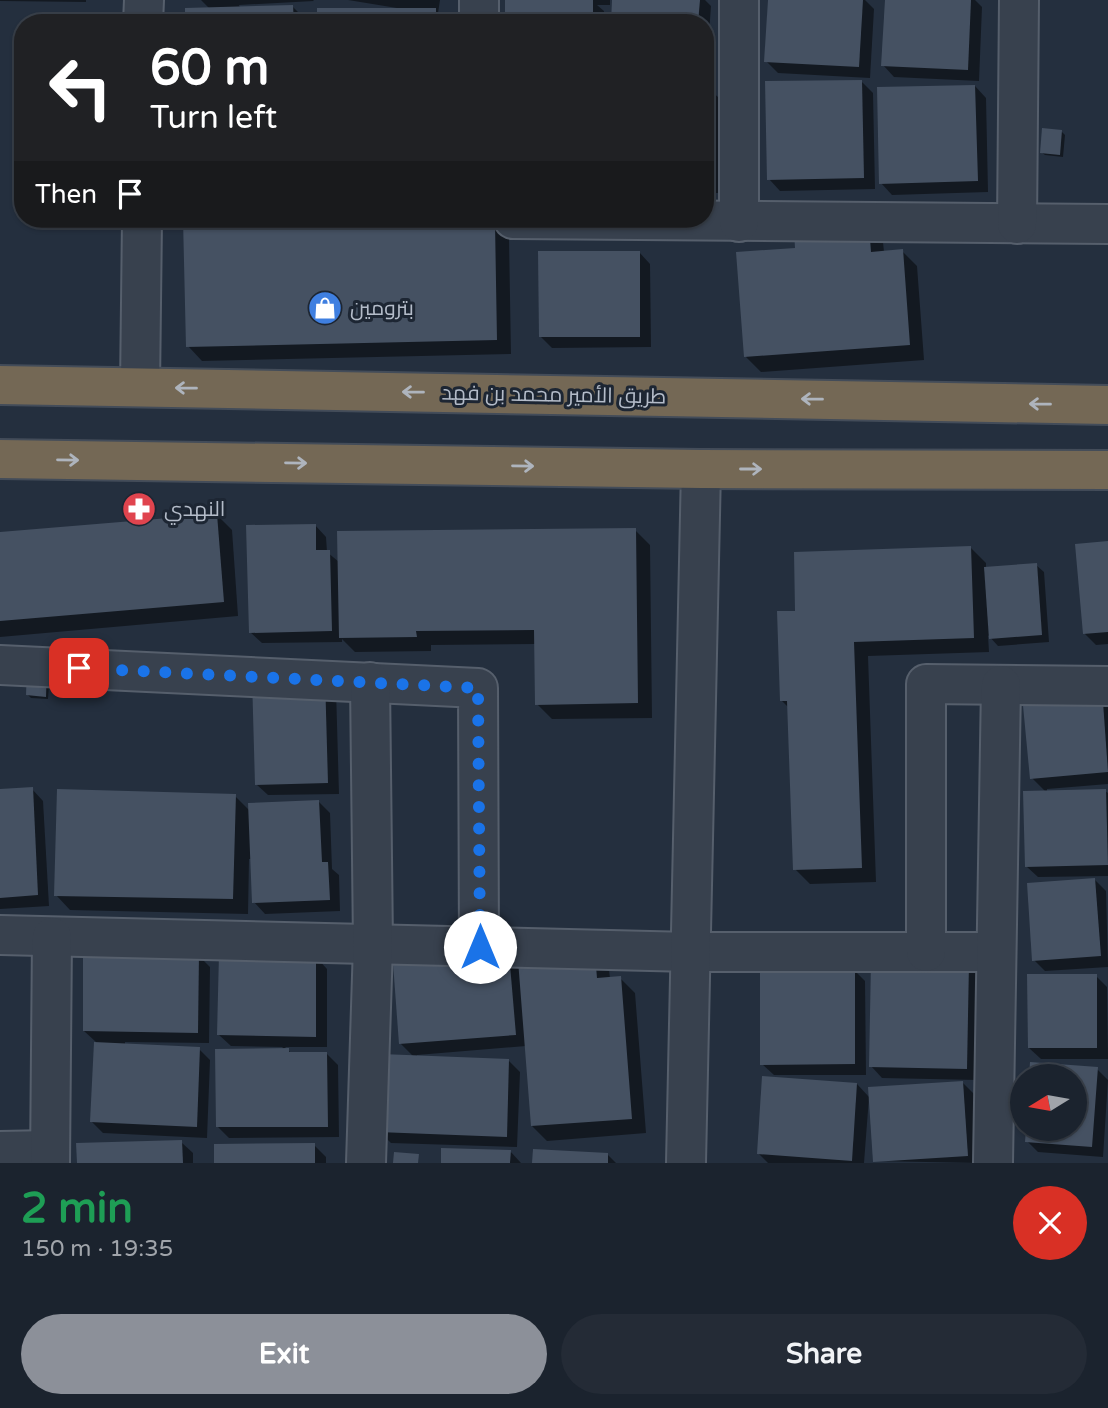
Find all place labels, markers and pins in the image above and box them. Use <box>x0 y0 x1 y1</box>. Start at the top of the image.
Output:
shop icon: بترومين <box>306 289 344 327</box>
place label: بترومين <box>350 296 414 321</box>
pharmacy icon: النهدي <box>120 490 158 528</box>
place label: النهدي <box>164 497 226 525</box>
pin <box>49 638 109 698</box>

